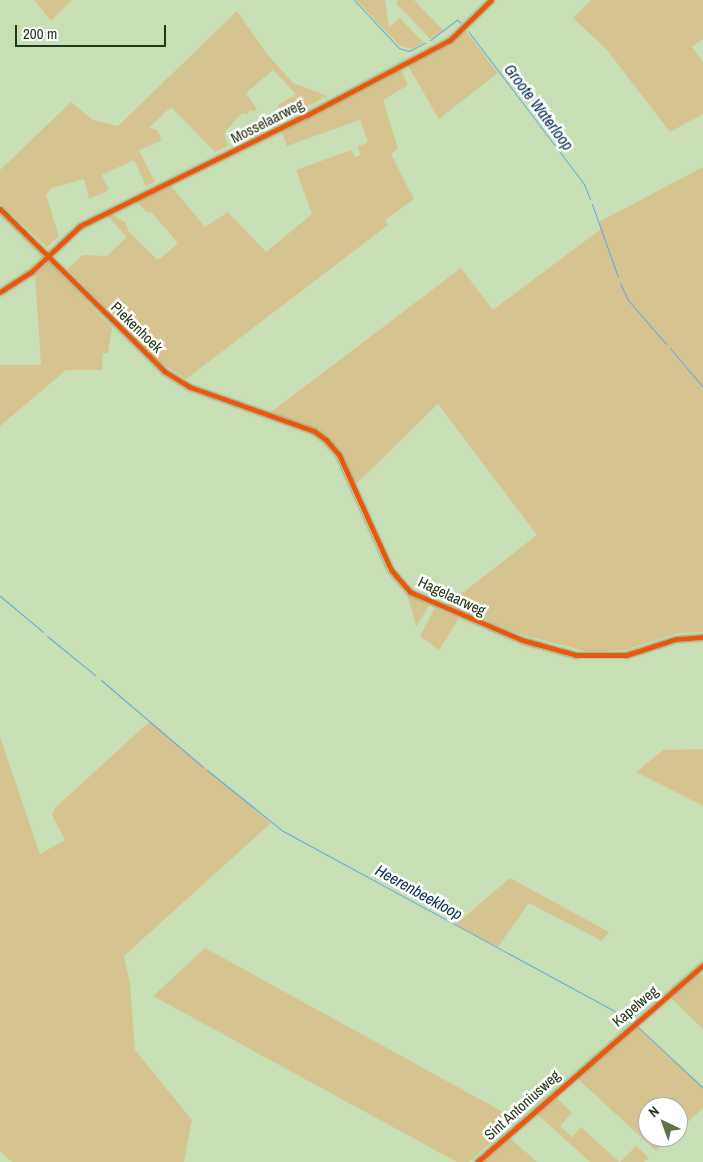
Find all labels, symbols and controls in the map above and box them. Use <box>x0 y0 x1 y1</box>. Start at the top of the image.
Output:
scale bar <box>18 15 169 47</box>
text: 200 m <box>23 23 57 44</box>
water label: Groote Waterloop <box>500 60 578 154</box>
street label: Mosselaarweg <box>228 95 306 147</box>
street label: Piekenhoek <box>107 298 167 356</box>
street label: Hagelaarweg <box>415 573 489 619</box>
water label: Heerenbeekloop <box>372 860 466 924</box>
street label: Kapelweg <box>609 982 661 1030</box>
street label: Sint Antoniusweg <box>480 1066 564 1144</box>
north arrow <box>638 1097 688 1147</box>
text: N <box>645 1102 663 1121</box>

